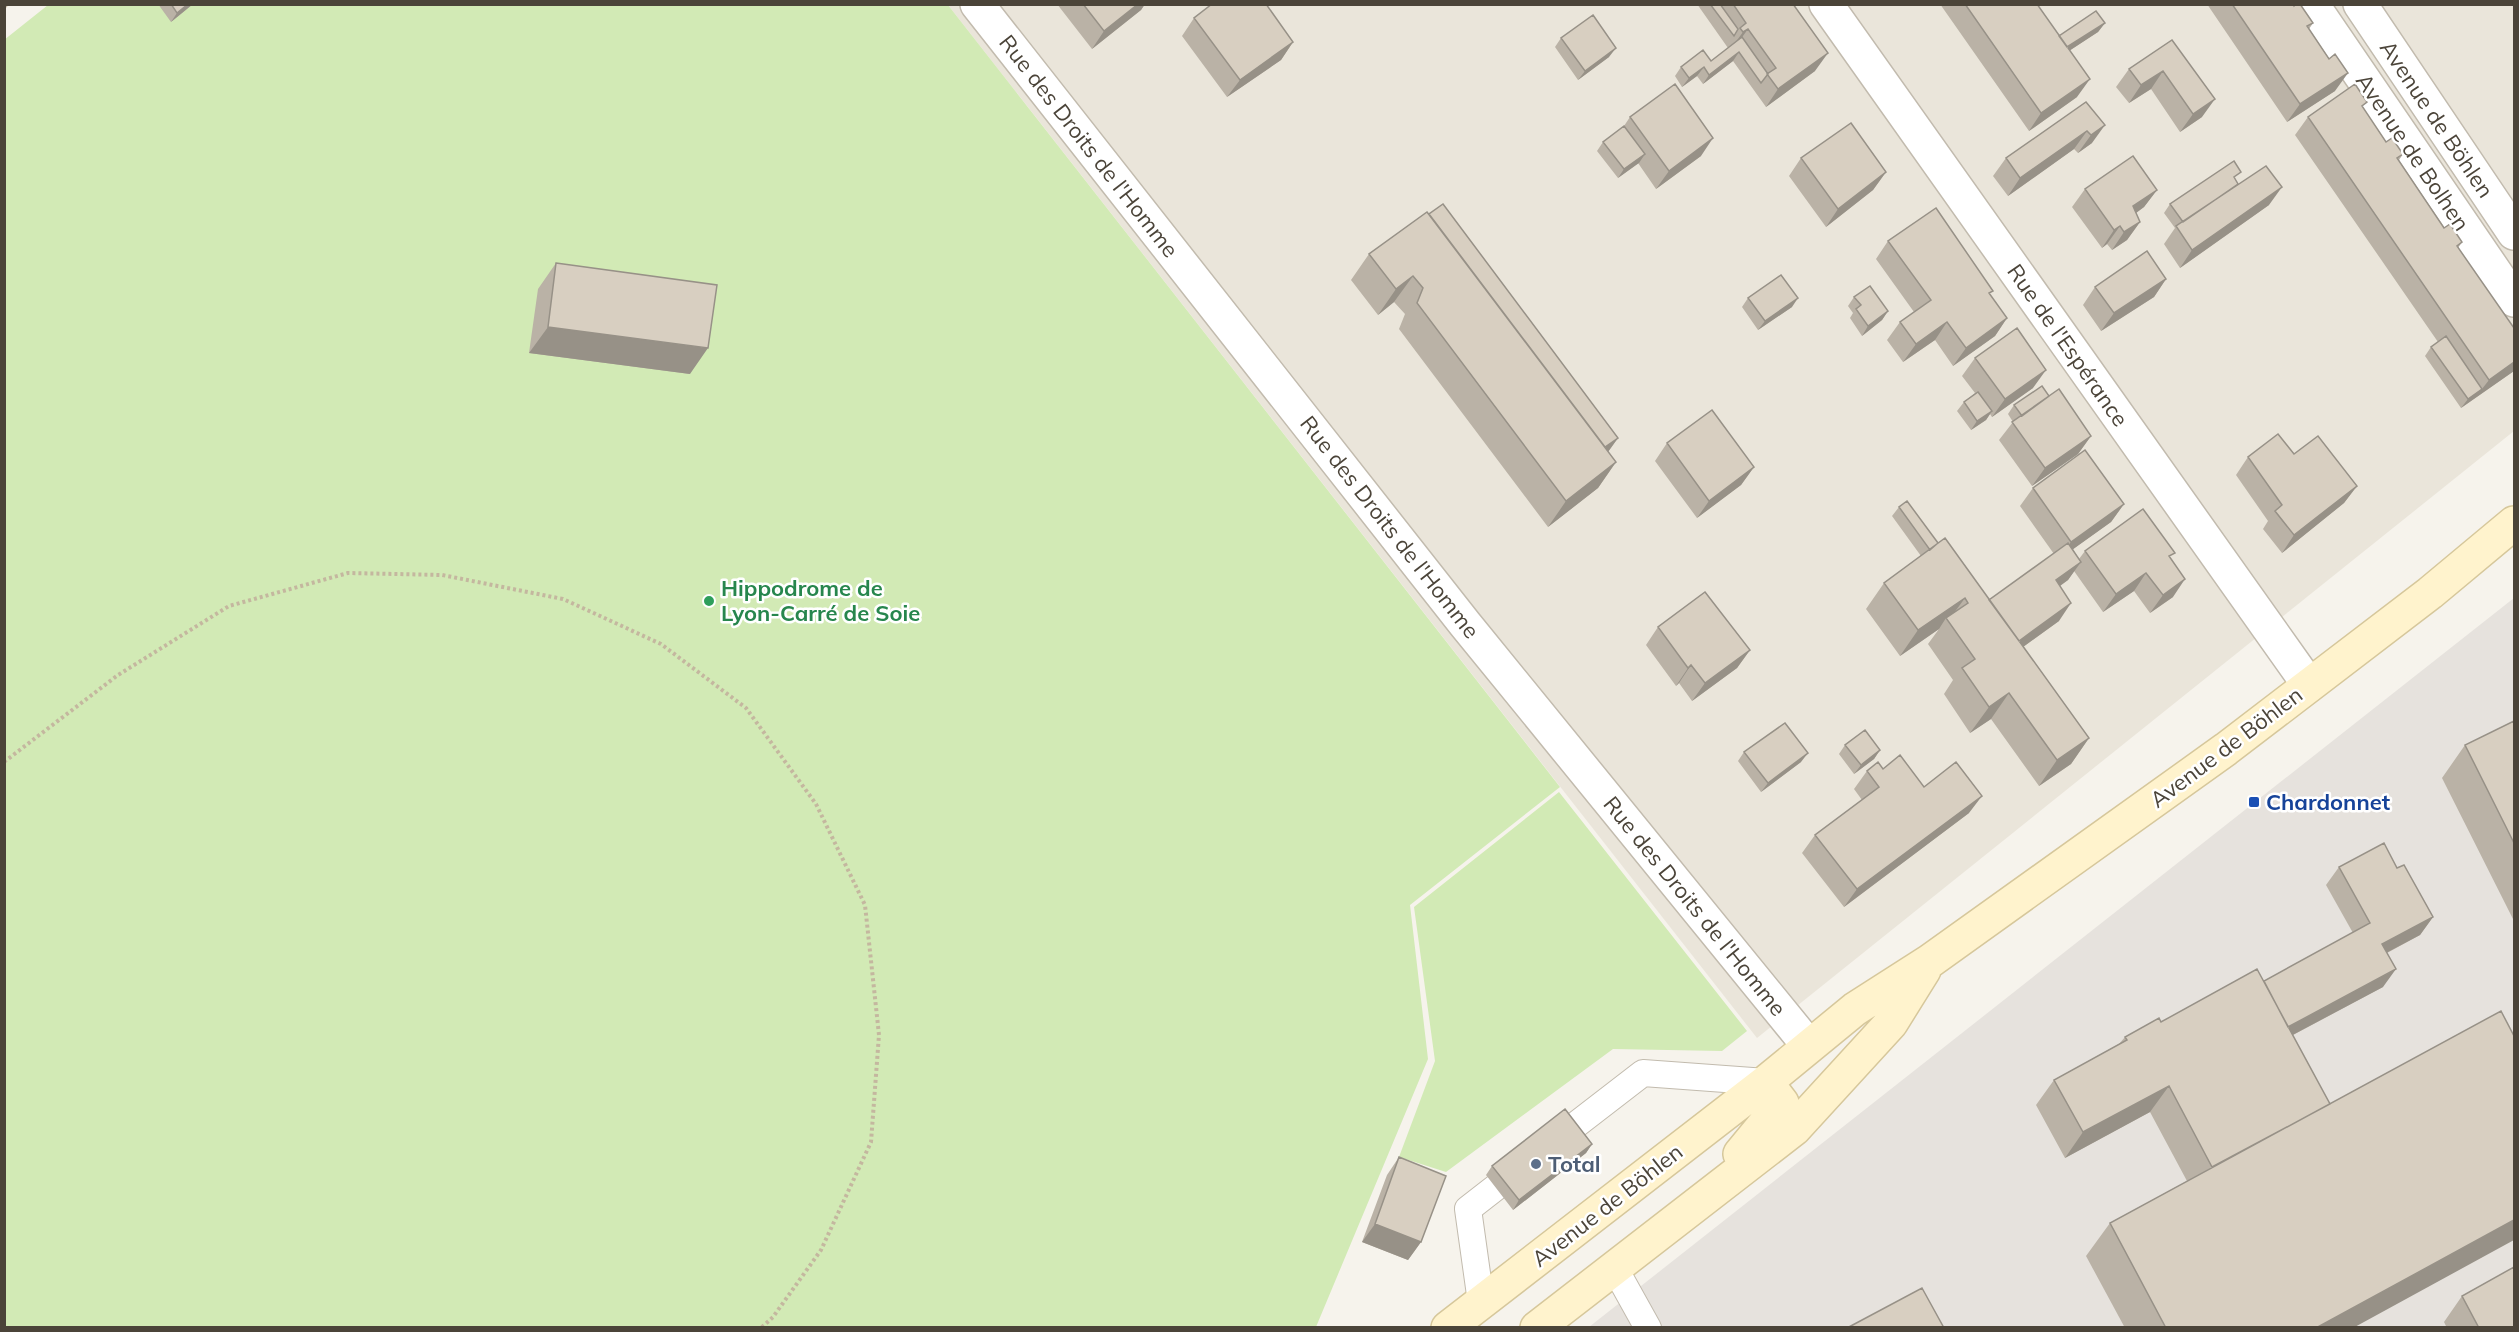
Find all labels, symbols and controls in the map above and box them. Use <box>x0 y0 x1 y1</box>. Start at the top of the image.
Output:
street label: Rue des Droits de l'Homme <box>993 29 1185 263</box>
street label: Avenue de Böhlen <box>2374 35 2500 203</box>
street label: Avenue de Bolhen <box>2350 68 2476 236</box>
street label: Rue de l'Espérance <box>2001 258 2135 432</box>
street label: Rue des Droits de l'Homme <box>1294 410 1486 644</box>
place label: Hippodrome de Lyon-Carré de Soie <box>721 574 920 627</box>
marker: Hippodrome de Lyon-Carré de Soie <box>702 594 716 608</box>
street label: Avenue de Böhlen <box>2144 681 2308 813</box>
place label: Chardonnet <box>2266 788 2390 816</box>
street label: Rue des Droits de l'Homme <box>1598 790 1792 1022</box>
marker: Chardonnet <box>2247 795 2261 809</box>
street label: Avenue de Böhlen <box>1526 1137 1688 1273</box>
place label: Total <box>1548 1150 1601 1178</box>
marker: Total <box>1529 1157 1543 1171</box>

